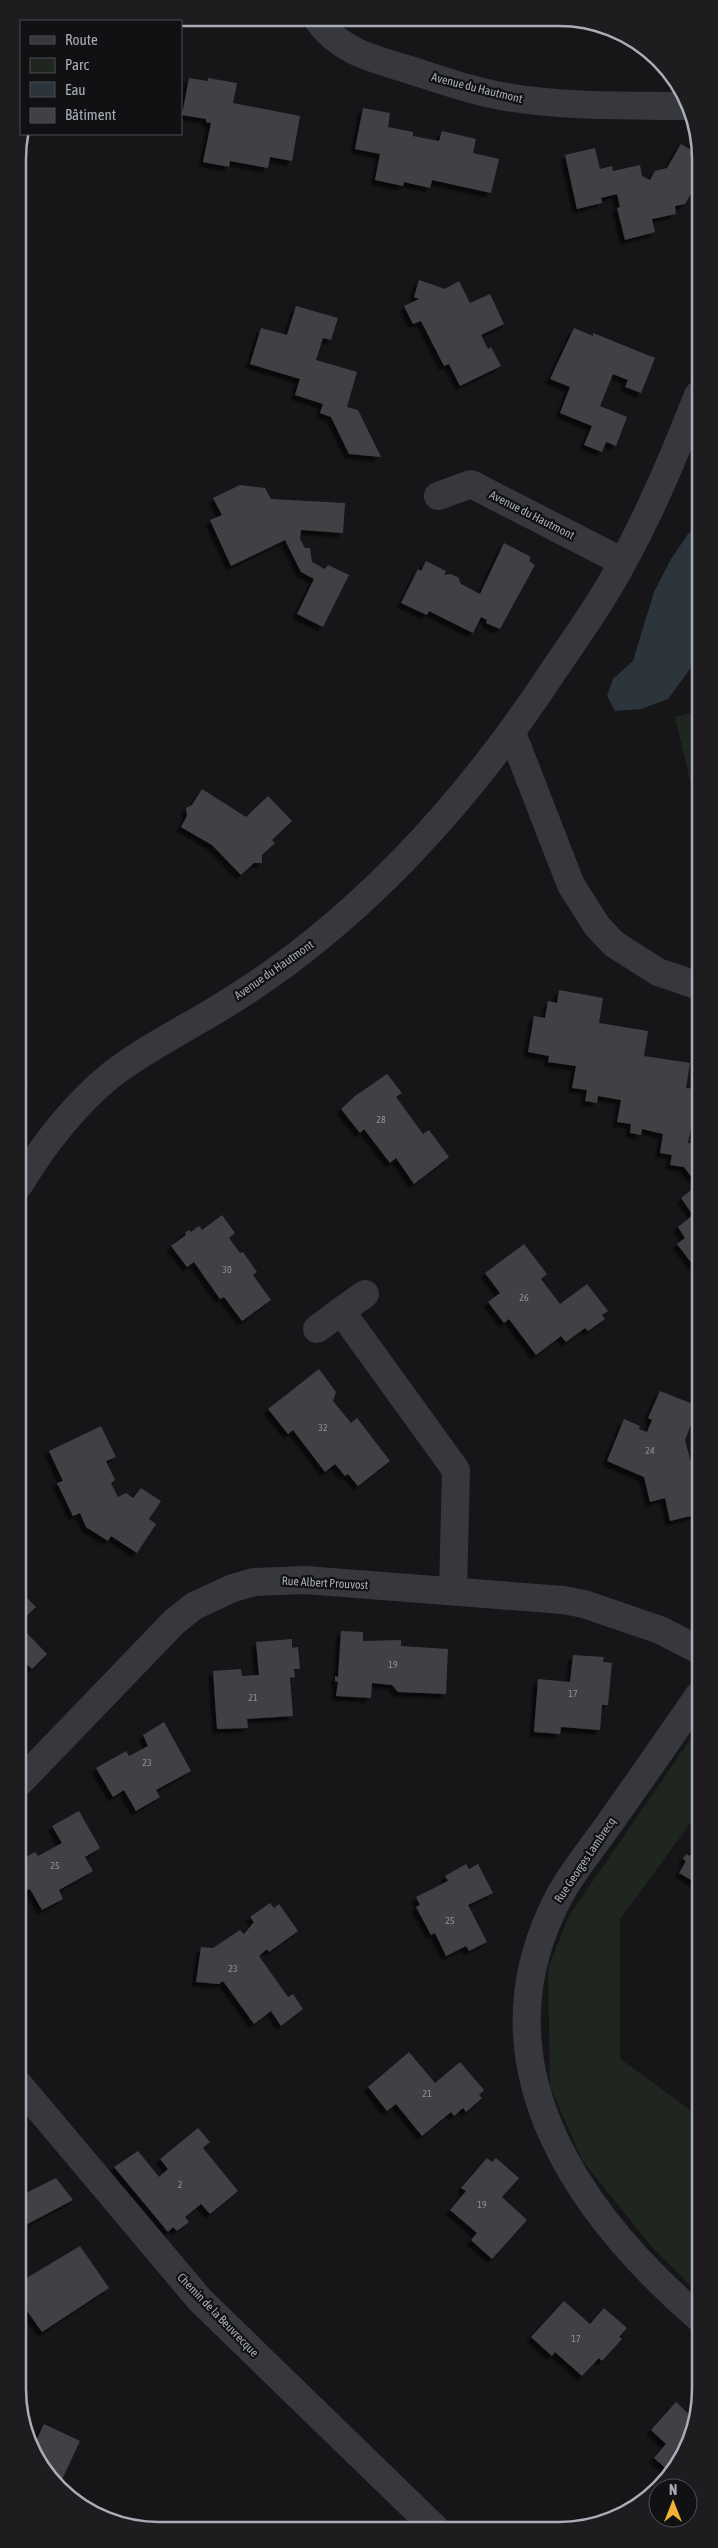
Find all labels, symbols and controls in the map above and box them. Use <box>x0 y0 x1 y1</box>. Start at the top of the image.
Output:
legend <box>20 20 182 135</box>
text: Route <box>65 31 98 48</box>
text: Parc <box>65 56 89 73</box>
street label: Avenue du Hautmont <box>430 70 525 106</box>
text: Eau <box>65 81 86 98</box>
text: Bâtiment <box>65 106 116 123</box>
street label: Avenue du Hautmont <box>487 488 577 543</box>
street label: Avenue du Hautmont <box>232 937 317 1003</box>
house number: 28 <box>376 1114 386 1125</box>
house number: 30 <box>222 1264 232 1275</box>
house number: 26 <box>519 1292 529 1303</box>
house number: 32 <box>318 1422 328 1433</box>
house number: 24 <box>645 1445 655 1456</box>
street label: Rue Albert Prouvost <box>281 1574 369 1592</box>
house number: 19 <box>388 1659 398 1670</box>
house number: 17 <box>568 1688 578 1699</box>
house number: 21 <box>248 1692 258 1703</box>
house number: 23 <box>142 1757 152 1768</box>
street label: Rue Georges Lambrecq <box>551 1815 619 1905</box>
house number: 25 <box>50 1860 60 1871</box>
house number: 25 <box>445 1915 455 1926</box>
house number: 23 <box>228 1963 238 1974</box>
house number: 21 <box>422 2088 432 2099</box>
house number: 2 <box>178 2179 183 2190</box>
house number: 19 <box>477 2199 487 2210</box>
street label: Chemin de la Beuvrecque <box>174 2270 262 2360</box>
house number: 17 <box>571 2333 581 2344</box>
north arrow <box>648 2478 698 2528</box>
text: N <box>669 2482 677 2498</box>

